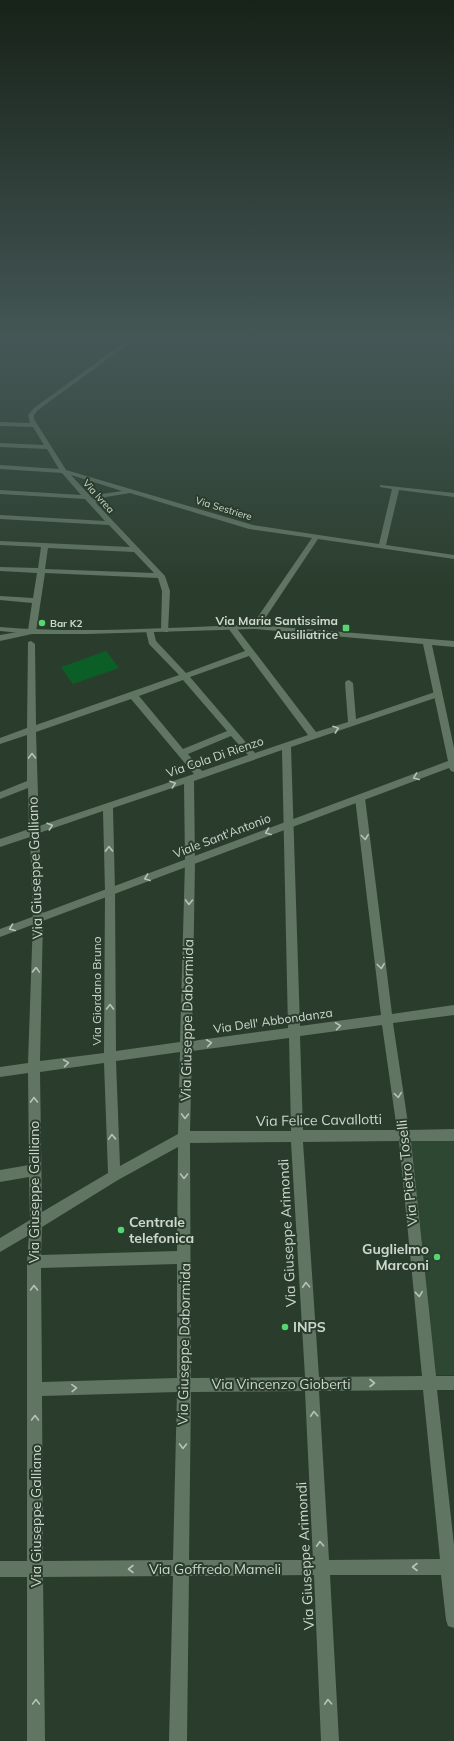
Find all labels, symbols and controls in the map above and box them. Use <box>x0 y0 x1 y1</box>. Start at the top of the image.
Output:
street label: Via Ivrea <box>80 477 117 516</box>
street label: Via Sestriere <box>194 494 254 523</box>
place label: Via Maria Santissima Ausiliatrice <box>215 613 338 642</box>
place label: Bar K2 <box>50 617 82 630</box>
marker: Bar K2 <box>37 618 47 628</box>
marker: Via Maria Santissima Ausiliatrice <box>341 623 351 633</box>
one-way arrow <box>333 725 340 734</box>
street label: Via Cola Di Rienzo <box>164 733 266 780</box>
one-way arrow <box>28 753 36 759</box>
one-way arrow <box>413 772 420 781</box>
one-way arrow <box>170 780 177 789</box>
street label: Via Giuseppe Galliano <box>24 796 46 940</box>
street label: Viale Sant'Antonio <box>171 810 273 861</box>
one-way arrow <box>47 822 54 830</box>
one-way arrow <box>265 828 272 836</box>
one-way arrow <box>360 834 369 840</box>
one-way arrow <box>105 846 113 852</box>
one-way arrow <box>143 873 150 881</box>
one-way arrow <box>185 899 193 905</box>
one-way arrow <box>8 924 15 932</box>
street label: Via Giordano Bruno <box>89 936 104 1046</box>
street label: Via Giuseppe Dabormida <box>177 939 197 1101</box>
one-way arrow <box>376 963 385 969</box>
one-way arrow <box>32 967 40 973</box>
one-way arrow <box>106 1004 114 1010</box>
street label: Via Dell' Abbondanza <box>212 1005 334 1036</box>
one-way arrow <box>335 1022 341 1031</box>
one-way arrow <box>206 1039 212 1048</box>
one-way arrow <box>63 1059 69 1068</box>
one-way arrow <box>393 1092 402 1098</box>
one-way arrow <box>30 1097 38 1103</box>
street label: Via Felice Cavallotti <box>256 1110 382 1130</box>
one-way arrow <box>181 1113 189 1119</box>
street label: Via Pietro Toselli <box>392 1119 422 1227</box>
street label: Via Giuseppe Galliano <box>25 1121 43 1263</box>
one-way arrow <box>108 1134 117 1140</box>
street label: Via Giuseppe Arimondi <box>274 1158 300 1308</box>
one-way arrow <box>180 1173 189 1179</box>
place label: Centrale telefonica <box>129 1213 194 1247</box>
marker: Centrale telefonica <box>116 1225 126 1235</box>
place label: Guglielmo Marconi <box>362 1240 429 1274</box>
marker: Guglielmo Marconi <box>432 1252 442 1262</box>
street label: Via Giuseppe Dabormida <box>174 1263 194 1425</box>
one-way arrow <box>302 1282 310 1288</box>
one-way arrow <box>30 1285 38 1291</box>
one-way arrow <box>415 1291 424 1297</box>
place label: INPS <box>293 1318 326 1336</box>
marker: INPS <box>280 1322 290 1332</box>
street label: Via Vincenzo Gioberti <box>211 1375 351 1393</box>
one-way arrow <box>369 1379 375 1387</box>
one-way arrow <box>71 1384 77 1392</box>
one-way arrow <box>309 1411 318 1417</box>
one-way arrow <box>31 1415 39 1421</box>
one-way arrow <box>179 1443 187 1449</box>
street label: Via Giuseppe Galliano <box>27 1445 45 1587</box>
street label: Via Giuseppe Arimondi <box>292 1481 318 1631</box>
one-way arrow <box>316 1541 325 1547</box>
street label: Via Goffredo Mameli <box>149 1560 281 1578</box>
one-way arrow <box>412 1563 418 1572</box>
one-way arrow <box>128 1565 134 1573</box>
one-way arrow <box>32 1699 40 1705</box>
one-way arrow <box>323 1699 332 1705</box>

